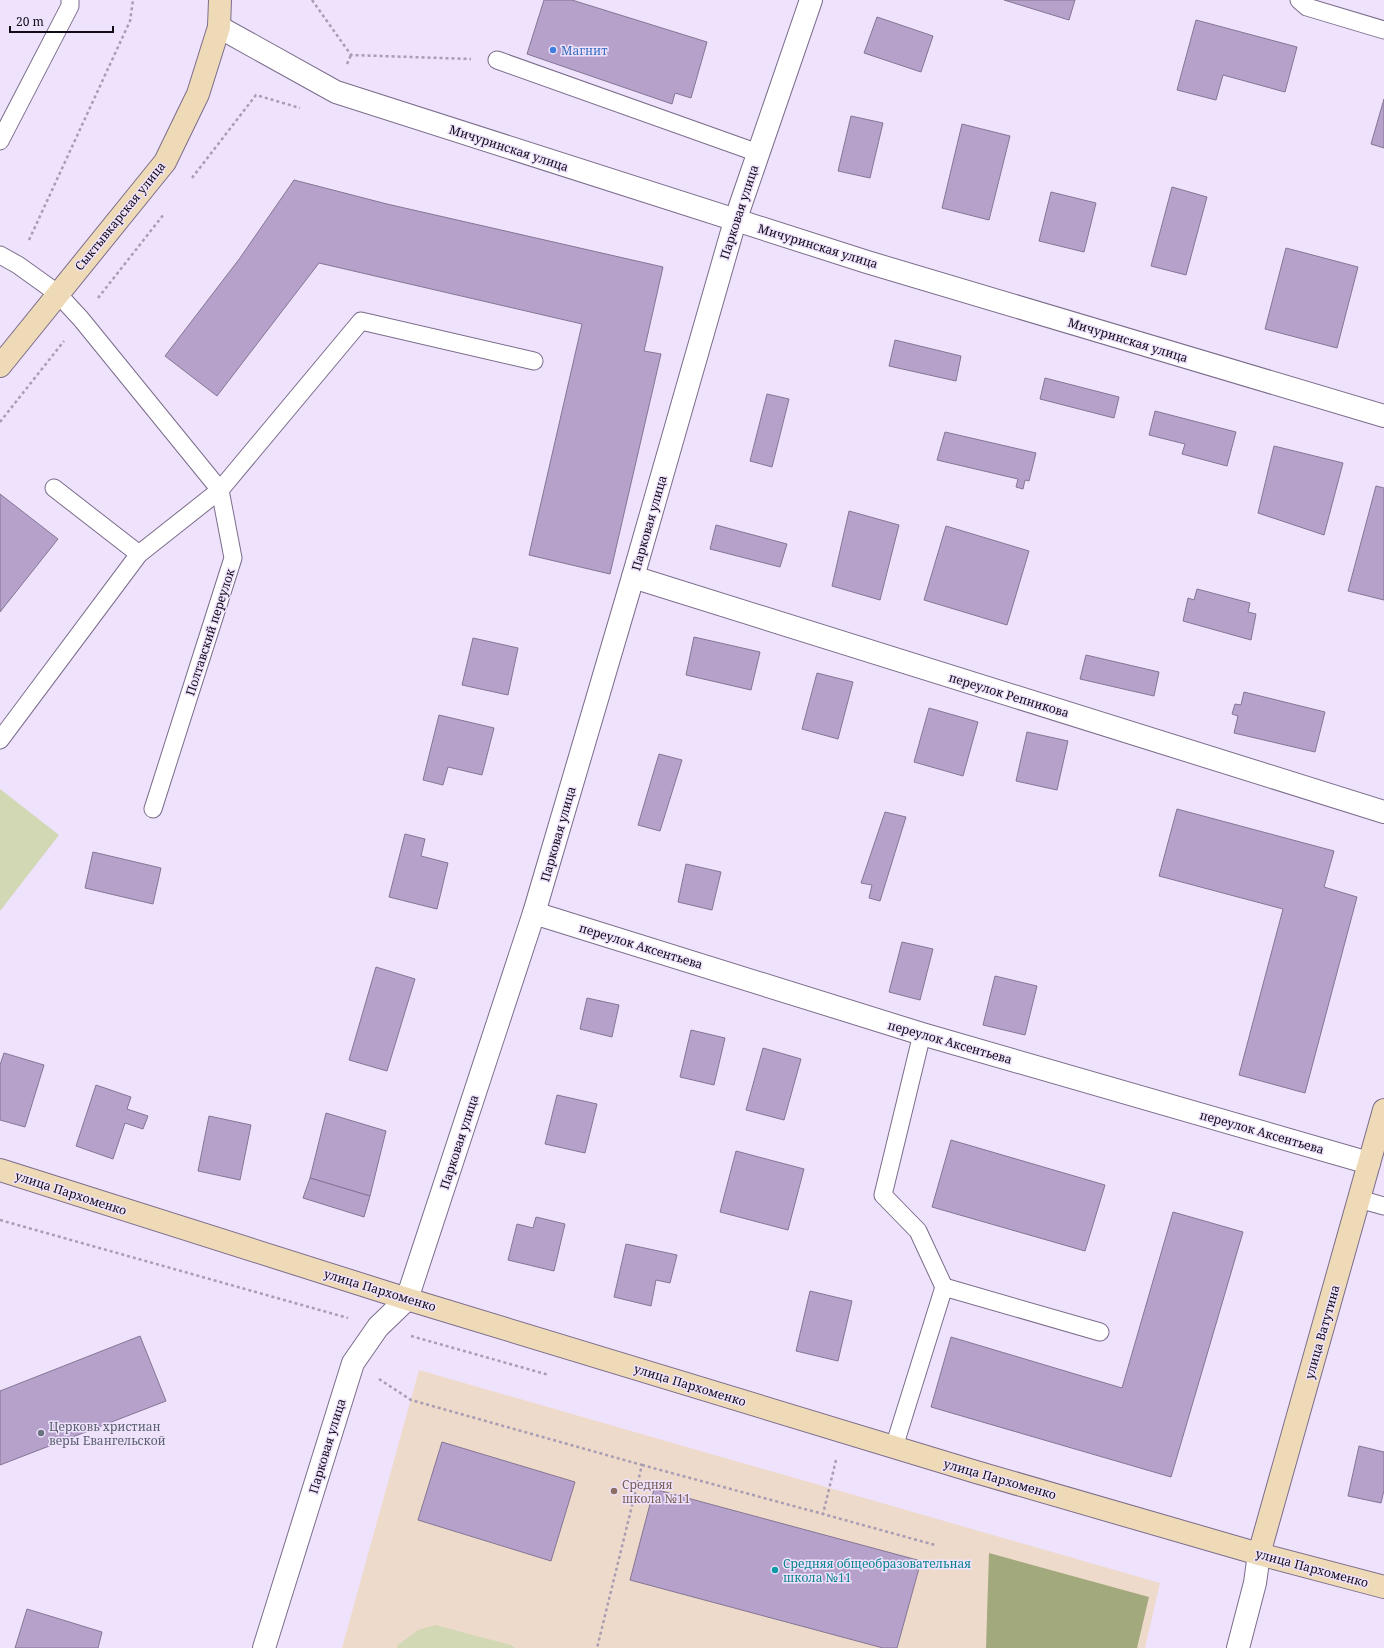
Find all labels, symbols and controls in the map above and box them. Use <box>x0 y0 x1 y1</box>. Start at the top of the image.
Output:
scale bar <box>10 8 113 34</box>
text: 20 m <box>16 13 44 30</box>
place label: Магнит <box>561 42 608 59</box>
marker: Магнит <box>548 45 558 55</box>
street label: Мичуринская улица <box>447 121 571 175</box>
street label: Сыктывкарская улица <box>71 158 169 274</box>
street label: Парковая улица <box>716 162 762 261</box>
street label: Мичуринская улица <box>756 220 880 272</box>
street label: Мичуринская улица <box>1066 314 1190 366</box>
street label: Парковая улица <box>627 473 671 573</box>
street label: Полтавский переулок <box>181 566 239 698</box>
street label: переулок Репникова <box>947 669 1071 721</box>
street label: Парковая улица <box>536 784 580 884</box>
street label: переулок Аксентьева <box>577 919 705 973</box>
street label: переулок Аксентьева <box>886 1016 1014 1068</box>
street label: Парковая улица <box>436 1092 482 1191</box>
street label: переулок Аксентьева <box>1198 1106 1326 1158</box>
street label: улица Пархоменко <box>13 1167 129 1219</box>
street label: улица Пархоменко <box>322 1265 438 1315</box>
street label: улица Ватутина <box>1300 1283 1344 1381</box>
street label: улица Пархоменко <box>632 1360 748 1410</box>
street label: Парковая улица <box>304 1396 350 1496</box>
place label: Церковь христиан веры Евангельской <box>49 1418 166 1449</box>
marker: Церковь христиан веры Евангельской <box>36 1428 46 1438</box>
street label: улица Пархоменко <box>942 1455 1058 1503</box>
place label: Средняя школа №11 <box>622 1476 690 1507</box>
marker: Средняя школа №11 <box>609 1486 619 1496</box>
street label: улица Пархоменко <box>1254 1545 1370 1591</box>
place label: Средняя общеобразовательная школа №11 <box>783 1555 971 1586</box>
marker: Средняя общеобразовательная школа №11 <box>770 1565 780 1575</box>

